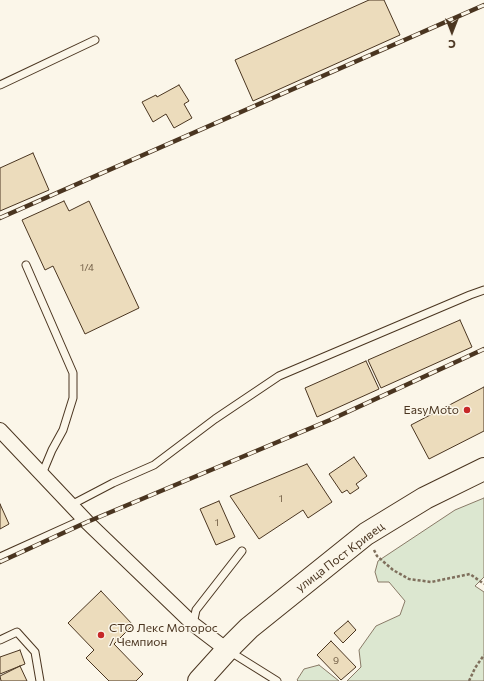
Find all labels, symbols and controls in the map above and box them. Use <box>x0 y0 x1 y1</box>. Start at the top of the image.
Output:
north arrow <box>432 12 472 52</box>
text: С <box>448 38 456 51</box>
house number: 1/4 <box>80 262 94 274</box>
place label: EasyMoto <box>404 403 459 417</box>
marker: EasyMoto <box>462 405 472 415</box>
house number: 1 <box>279 493 283 505</box>
house number: 1 <box>215 517 219 529</box>
street label: улица Пост Кривец <box>293 519 387 595</box>
place label: СТО Лекс Моторос / Чемпион <box>109 621 218 649</box>
marker: СТО Лекс Моторос / Чемпион <box>96 630 106 640</box>
house number: 9 <box>333 655 339 667</box>

